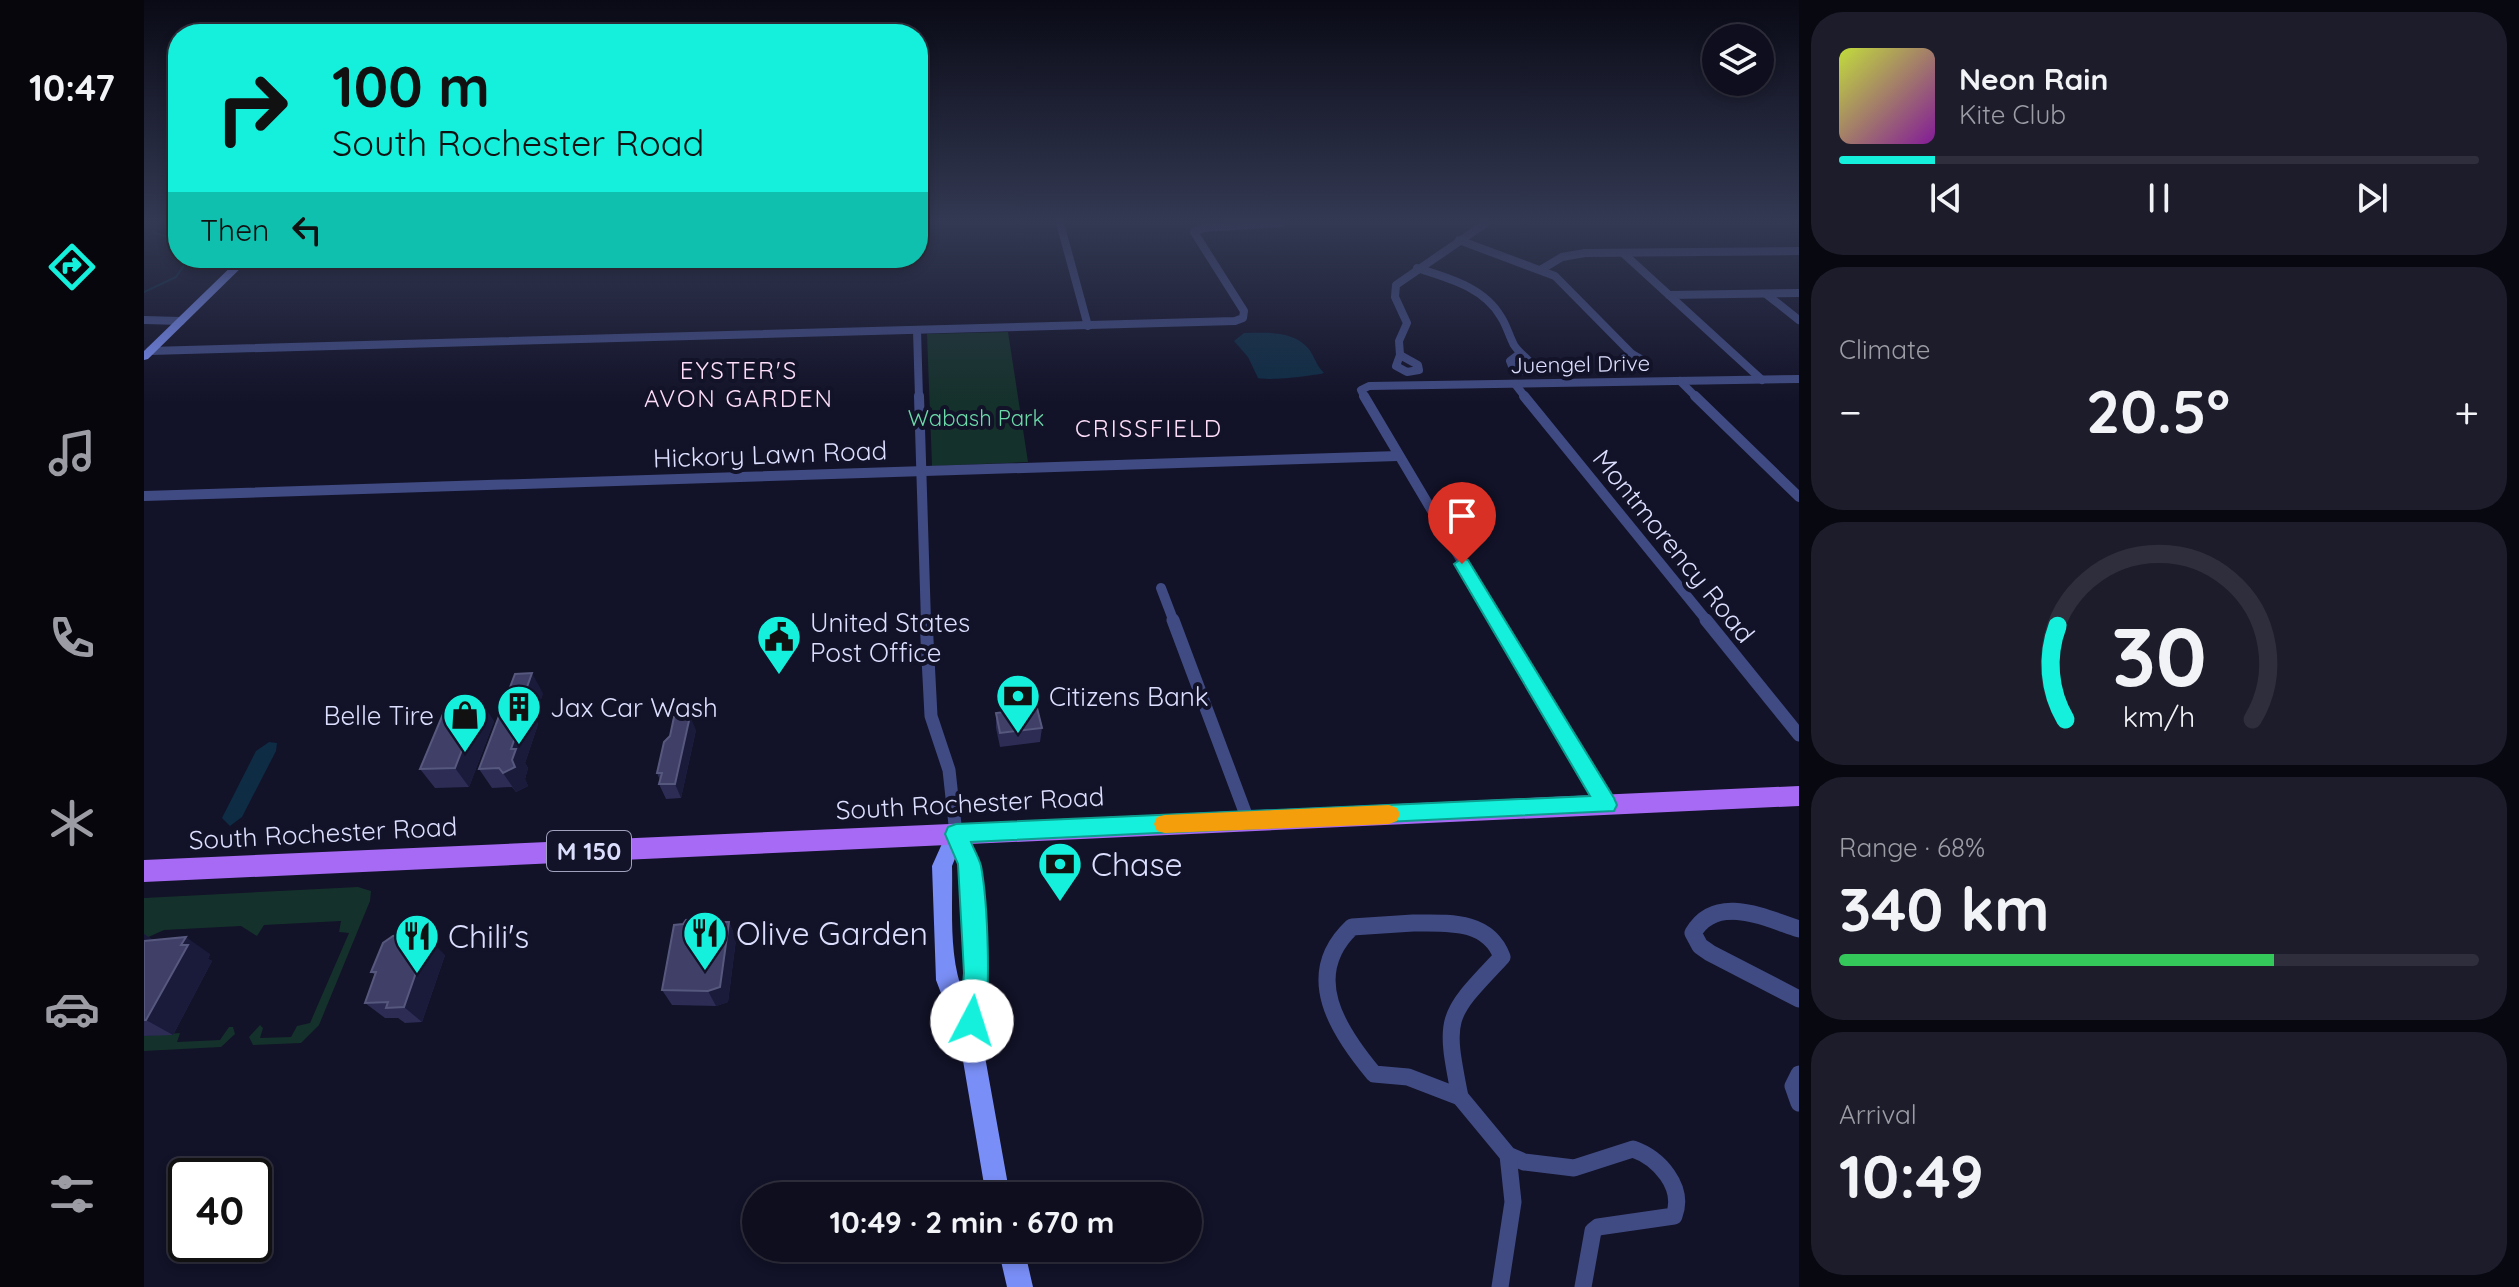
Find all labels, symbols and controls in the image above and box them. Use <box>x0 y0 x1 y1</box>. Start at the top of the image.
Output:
map controls <box>1702 24 1774 96</box>
button: layers <box>1702 24 1774 96</box>
text: 100 m <box>332 51 490 121</box>
icon: right <box>200 56 304 160</box>
text: Neon Rain <box>1959 60 2108 98</box>
text: 10:47 <box>29 65 115 110</box>
text: Kite Club <box>1959 98 2066 131</box>
text: South Rochester Road <box>332 120 704 165</box>
icon: previous <box>1924 176 1968 220</box>
icon: pause <box>2137 176 2181 220</box>
icon: next <box>2350 176 2394 220</box>
icon: left <box>285 208 329 252</box>
text: Then <box>200 211 269 249</box>
icon: directions <box>44 239 100 295</box>
text: Climate <box>1839 333 1930 366</box>
street label: Juengel Drive <box>1510 349 1650 379</box>
district label: EYSTER'S AVON GARDEN <box>644 355 834 413</box>
text: 20.5° <box>2086 373 2230 448</box>
text: − <box>1839 384 1862 439</box>
text: + <box>2454 384 2479 439</box>
park label: Wabash Park <box>908 404 1044 432</box>
district label: CRISSFIELD <box>1075 413 1223 443</box>
icon: music <box>44 425 100 481</box>
street label: Hickory Lawn Road <box>652 433 888 475</box>
street label: Montmorency Road <box>1586 443 1762 649</box>
pin <box>1428 482 1496 564</box>
icon: arrive <box>1440 494 1484 538</box>
text: 30 <box>2111 602 2207 706</box>
place label: United States Post Office <box>810 606 970 669</box>
icon: phone <box>44 610 100 666</box>
public building icon: United States Post Office <box>755 613 803 676</box>
bank icon: Citizens Bank <box>994 672 1042 735</box>
place label: Citizens Bank <box>1049 680 1209 713</box>
building icon: Jax Car Wash <box>495 683 543 746</box>
shop icon: Belle Tire <box>441 691 489 754</box>
place label: Jax Car Wash <box>550 691 718 724</box>
text: km/h <box>2123 698 2195 734</box>
place label: Belle Tire <box>324 699 434 732</box>
street label: South Rochester Road <box>835 779 1105 827</box>
icon: climate <box>44 795 100 851</box>
street label: South Rochester Road <box>188 809 458 857</box>
road number: M 150 <box>547 831 631 871</box>
text: Range · 68% <box>1839 831 1985 864</box>
bank icon: Chase <box>1036 840 1084 903</box>
place label: Chase <box>1091 844 1183 884</box>
text: 340 km <box>1839 871 2050 946</box>
restaurant icon: Olive Garden <box>681 909 729 972</box>
restaurant icon: Chili's <box>393 912 441 975</box>
place label: Olive Garden <box>736 913 928 953</box>
place label: Chili's <box>448 916 529 956</box>
position arrow <box>930 979 1014 1063</box>
icon: car <box>44 981 100 1037</box>
text: Arrival <box>1839 1098 1917 1131</box>
text: 10:49 <box>1839 1138 1984 1213</box>
speed limit sign: 40 <box>168 1158 272 1262</box>
icon: filters <box>44 1166 100 1222</box>
text: 10:49 · 2 min · 670 m <box>830 1203 1114 1241</box>

